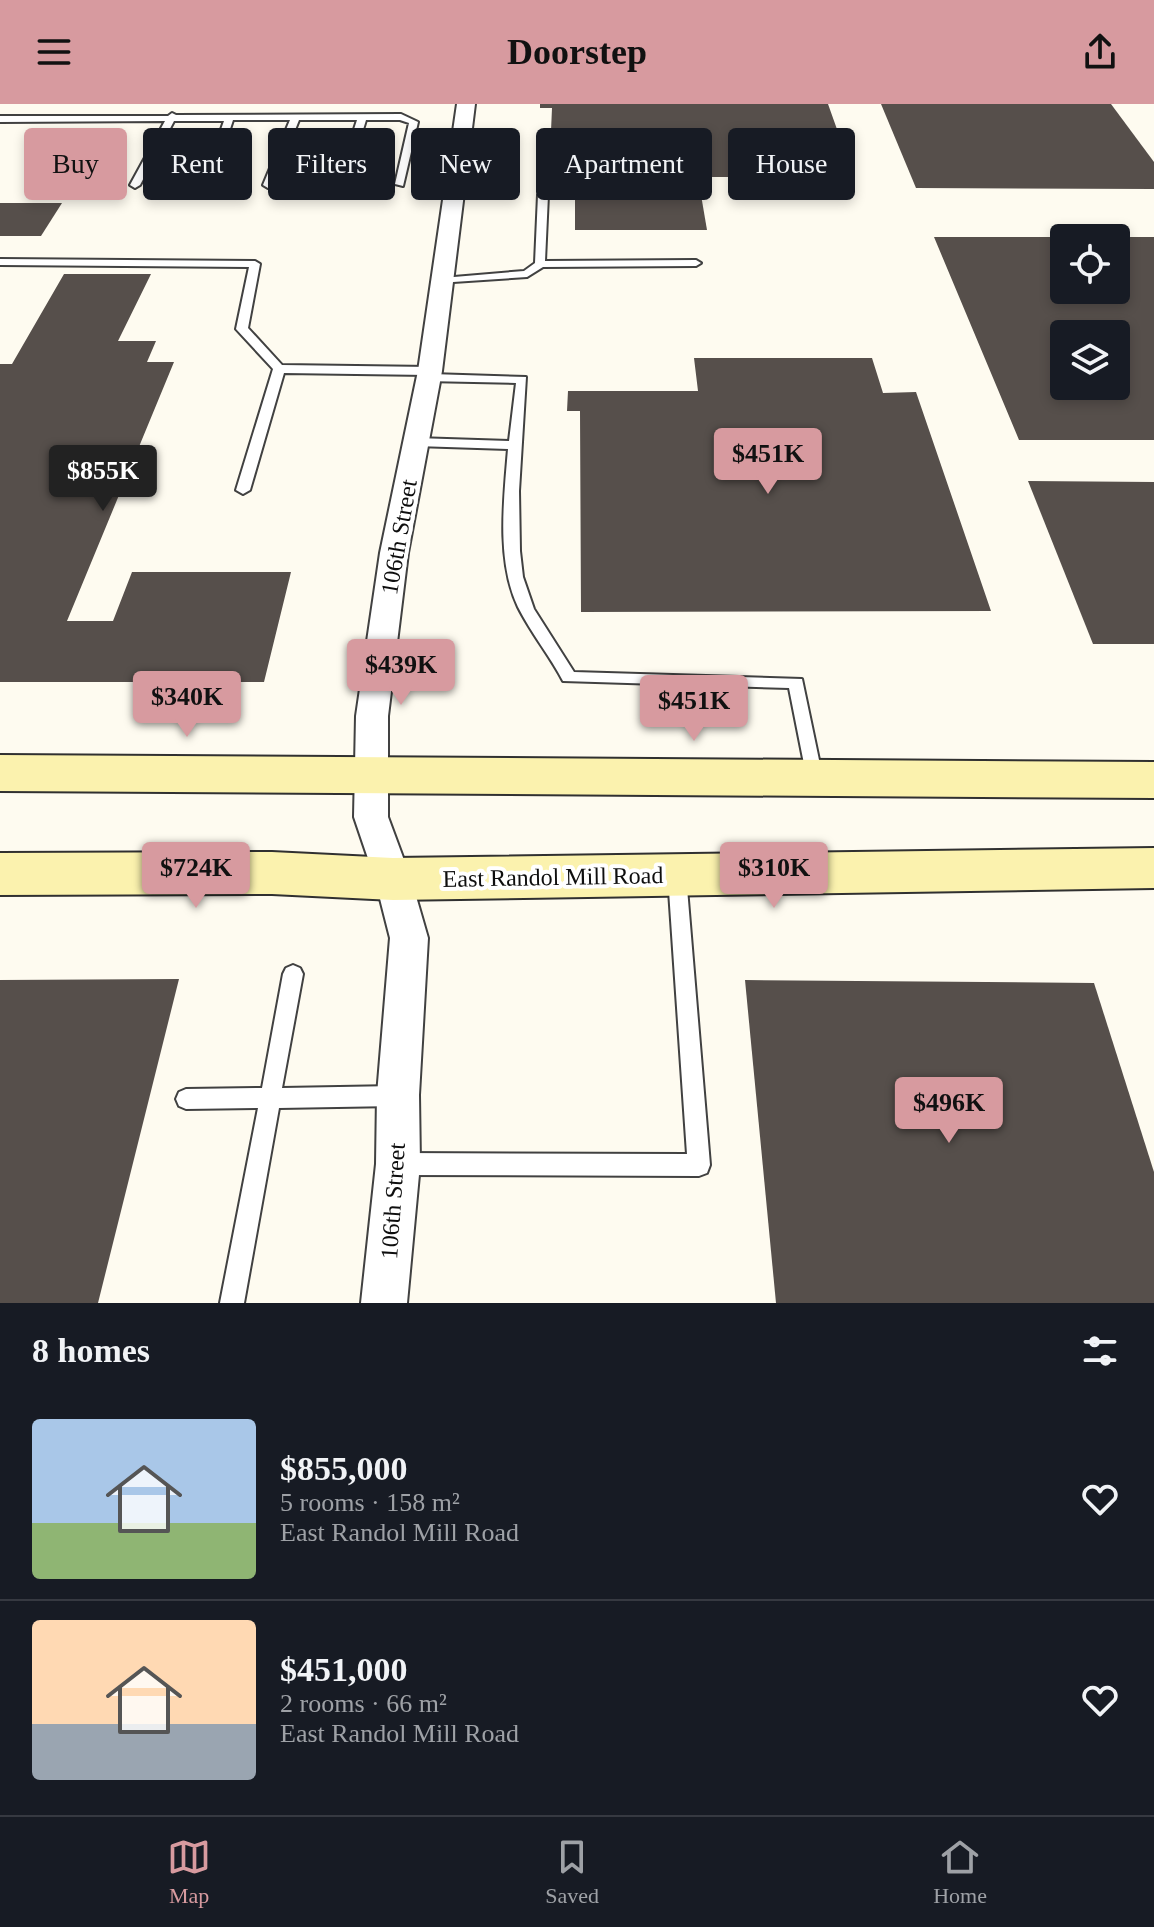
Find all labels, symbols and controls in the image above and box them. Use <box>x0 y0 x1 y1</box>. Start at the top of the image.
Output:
icon: menu <box>32 30 76 74</box>
icon: share <box>1078 30 1122 74</box>
text: Doorstep <box>507 32 647 72</box>
chip: Buy <box>24 128 127 200</box>
chip: Rent <box>143 128 252 200</box>
chip: Filters <box>268 128 395 200</box>
chip: New <box>411 128 520 200</box>
chip: Apartment <box>536 128 712 200</box>
chip: House <box>728 128 855 200</box>
map controls <box>1050 224 1130 400</box>
button: locate <box>1050 224 1130 304</box>
button: layers <box>1050 320 1130 400</box>
pin: $451K <box>712 428 824 496</box>
text: $451K <box>732 439 804 468</box>
pin: $855K <box>47 445 159 513</box>
text: $855K <box>67 456 139 485</box>
street label: 106th Street <box>376 477 422 597</box>
pin: $439K <box>345 639 457 707</box>
text: $439K <box>365 650 437 679</box>
pin: $340K <box>131 671 243 739</box>
pin: $451K <box>638 675 750 743</box>
text: $340K <box>151 682 223 711</box>
text: $451K <box>658 686 730 715</box>
pin: $724K <box>140 842 252 910</box>
pin: $310K <box>718 842 830 910</box>
text: $724K <box>160 853 232 882</box>
text: $310K <box>738 853 810 882</box>
street label: East Randol Mill Road <box>442 862 664 892</box>
pin: $496K <box>893 1077 1005 1145</box>
text: $496K <box>913 1088 985 1117</box>
street label: 106th Street <box>376 1142 410 1260</box>
icon: filters <box>1078 1329 1122 1373</box>
text: 8 homes <box>32 1332 150 1369</box>
text: $855,000 <box>280 1450 408 1487</box>
icon: home <box>96 1451 192 1547</box>
icon: heart <box>1078 1477 1122 1521</box>
text: 5 rooms · 158 m² <box>280 1488 460 1517</box>
text: East Randol Mill Road <box>280 1518 519 1547</box>
text: $451,000 <box>280 1651 408 1688</box>
icon: home <box>96 1652 192 1748</box>
icon: heart <box>1078 1678 1122 1722</box>
text: 2 rooms · 66 m² <box>280 1689 447 1718</box>
text: East Randol Mill Road <box>280 1719 519 1748</box>
tab: Map <box>167 1835 211 1909</box>
tab: Saved <box>545 1835 599 1909</box>
tab: Home <box>933 1835 987 1909</box>

